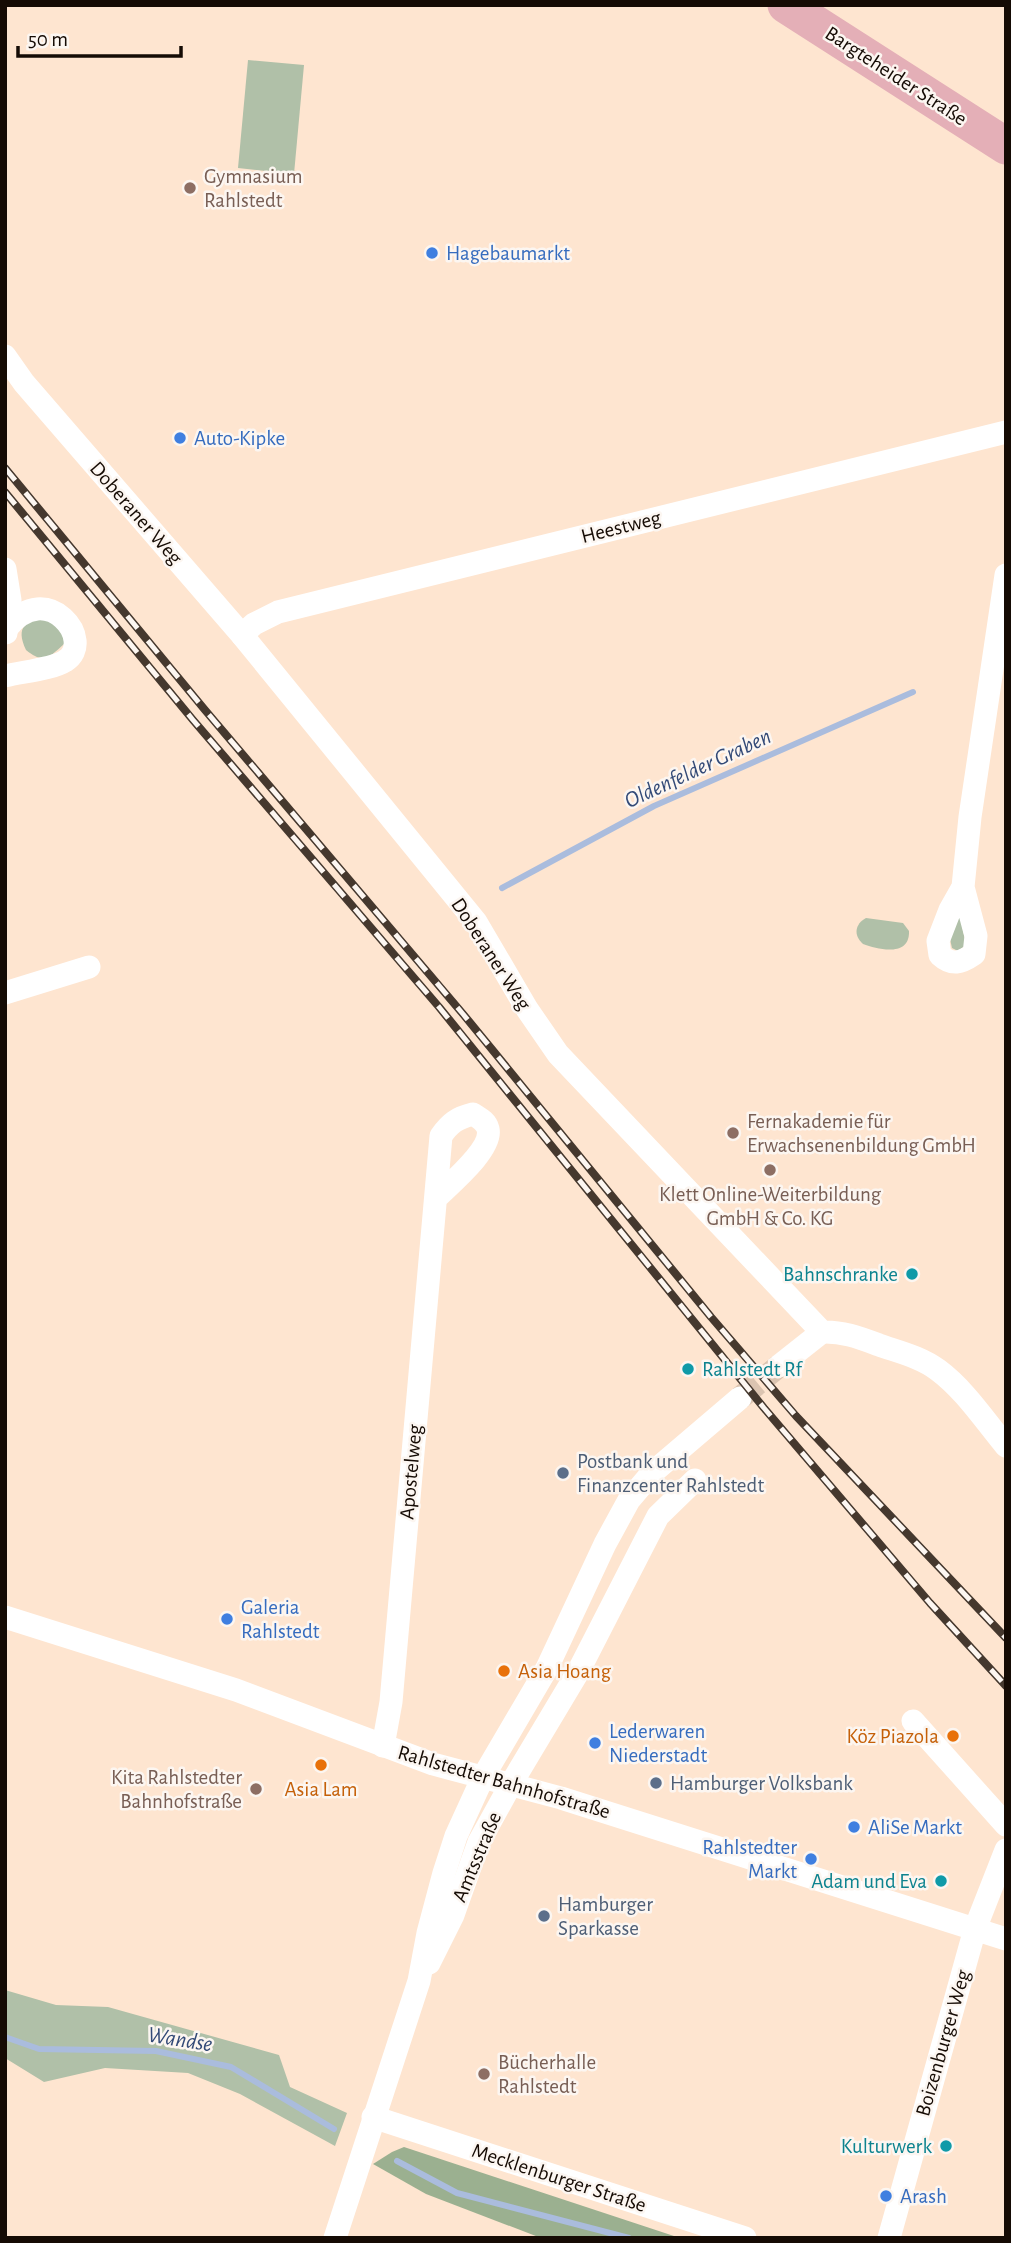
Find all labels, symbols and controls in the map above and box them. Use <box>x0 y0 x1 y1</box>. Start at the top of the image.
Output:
scale bar <box>18 14 180 58</box>
street label: Bargteheider Straße <box>821 22 971 130</box>
text: 50 m <box>28 29 68 50</box>
place label: Gymnasium Rahlstedt <box>204 166 302 211</box>
marker: Gymnasium Rahlstedt <box>182 180 198 196</box>
place label: Hagebaumarkt <box>446 243 570 264</box>
marker: Hagebaumarkt <box>424 245 440 261</box>
place label: Auto-Kipke <box>194 428 285 449</box>
marker: Auto-Kipke <box>172 430 188 446</box>
street label: Doberaner Weg <box>86 458 187 569</box>
street label: Heestweg <box>579 507 664 547</box>
water label: Oldenfelder Graben <box>621 725 775 813</box>
street label: Doberaner Weg <box>447 894 535 1014</box>
place label: Fernakademie für Erwachsenenbildung GmbH <box>747 1111 976 1156</box>
marker: Fernakademie für Erwachsenenbildung GmbH <box>725 1125 741 1141</box>
marker: Klett Online-Weiterbildung GmbH & Co. KG <box>762 1162 778 1178</box>
place label: Klett Online-Weiterbildung GmbH & Co. KG <box>659 1184 882 1229</box>
place label: Bahnschranke <box>783 1264 898 1285</box>
marker: Bahnschranke <box>904 1266 920 1282</box>
place label: Rahlstedt Rf <box>702 1359 804 1380</box>
marker: Rahlstedt Rf <box>680 1361 696 1377</box>
street label: Apostelweg <box>396 1423 426 1520</box>
place label: Postbank und Finanzcenter Rahlstedt <box>577 1451 764 1496</box>
marker: Postbank und Finanzcenter Rahlstedt <box>555 1465 571 1481</box>
place label: Galeria Rahlstedt <box>241 1597 320 1642</box>
marker: Galeria Rahlstedt <box>219 1611 235 1627</box>
place label: Asia Hoang <box>518 1661 612 1682</box>
marker: Asia Hoang <box>496 1663 512 1679</box>
place label: Lederwaren Niederstadt <box>609 1721 707 1766</box>
place label: Köz Piazola <box>847 1726 939 1747</box>
marker: Köz Piazola <box>945 1728 961 1744</box>
marker: Lederwaren Niederstadt <box>587 1735 603 1751</box>
street label: Rahlstedter Bahnhofstraße <box>395 1742 613 1822</box>
marker: Asia Lam <box>313 1757 329 1773</box>
place label: Kita Rahlstedter Bahnhofstraße <box>111 1767 242 1812</box>
place label: Hamburger Volksbank <box>670 1773 853 1794</box>
marker: Hamburger Volksbank <box>648 1775 664 1791</box>
place label: Asia Lam <box>284 1779 358 1800</box>
marker: Kita Rahlstedter Bahnhofstraße <box>248 1781 264 1797</box>
street label: Amtsstraße <box>449 1809 505 1905</box>
place label: AliSe Markt <box>868 1817 962 1838</box>
marker: AliSe Markt <box>846 1819 862 1835</box>
place label: Rahlstedter Markt <box>702 1837 797 1882</box>
marker: Rahlstedter Markt <box>803 1851 819 1867</box>
place label: Adam und Eva <box>811 1871 927 1892</box>
marker: Adam und Eva <box>933 1873 949 1889</box>
place label: Hamburger Sparkasse <box>558 1894 653 1939</box>
marker: Hamburger Sparkasse <box>536 1908 552 1924</box>
street label: Boizenburger Weg <box>912 1967 974 2119</box>
water label: Wandse <box>146 2024 214 2057</box>
place label: Bücherhalle Rahlstedt <box>498 2052 596 2097</box>
marker: Bücherhalle Rahlstedt <box>476 2066 492 2082</box>
place label: Kulturwerk <box>841 2136 932 2157</box>
marker: Kulturwerk <box>938 2138 954 2154</box>
street label: Mecklenburger Straße <box>469 2140 649 2216</box>
place label: Arash <box>900 2186 947 2207</box>
marker: Arash <box>878 2188 894 2204</box>

